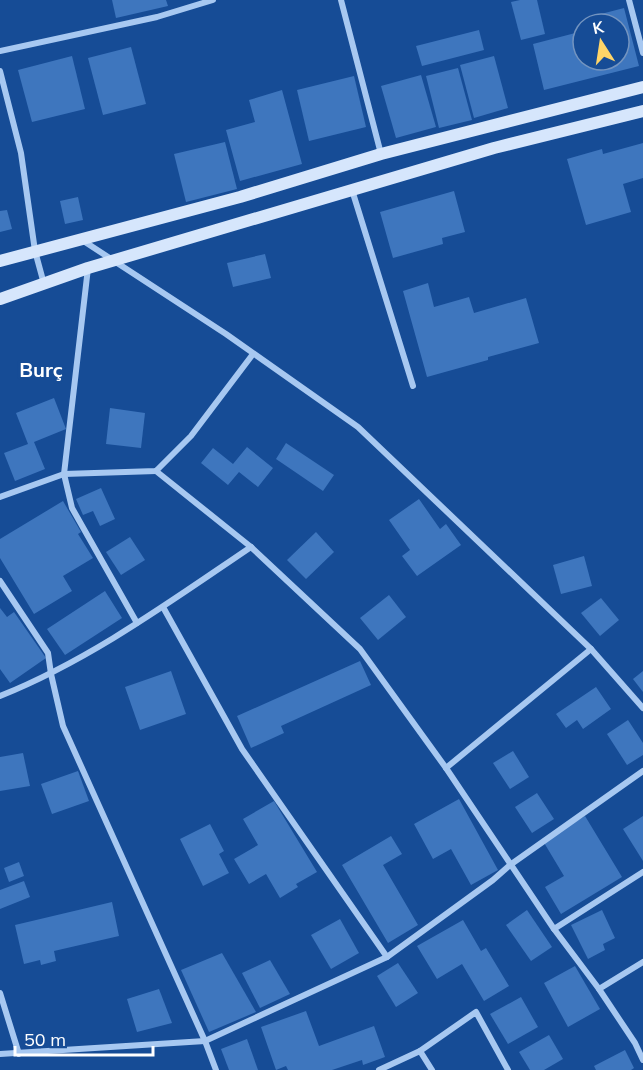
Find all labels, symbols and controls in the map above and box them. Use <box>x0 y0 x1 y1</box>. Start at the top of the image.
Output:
north arrow <box>571 12 631 72</box>
text: K <box>591 16 606 38</box>
district label: Burç <box>19 357 63 382</box>
scale bar <box>15 1019 153 1057</box>
text: 50 m <box>24 1028 66 1051</box>

